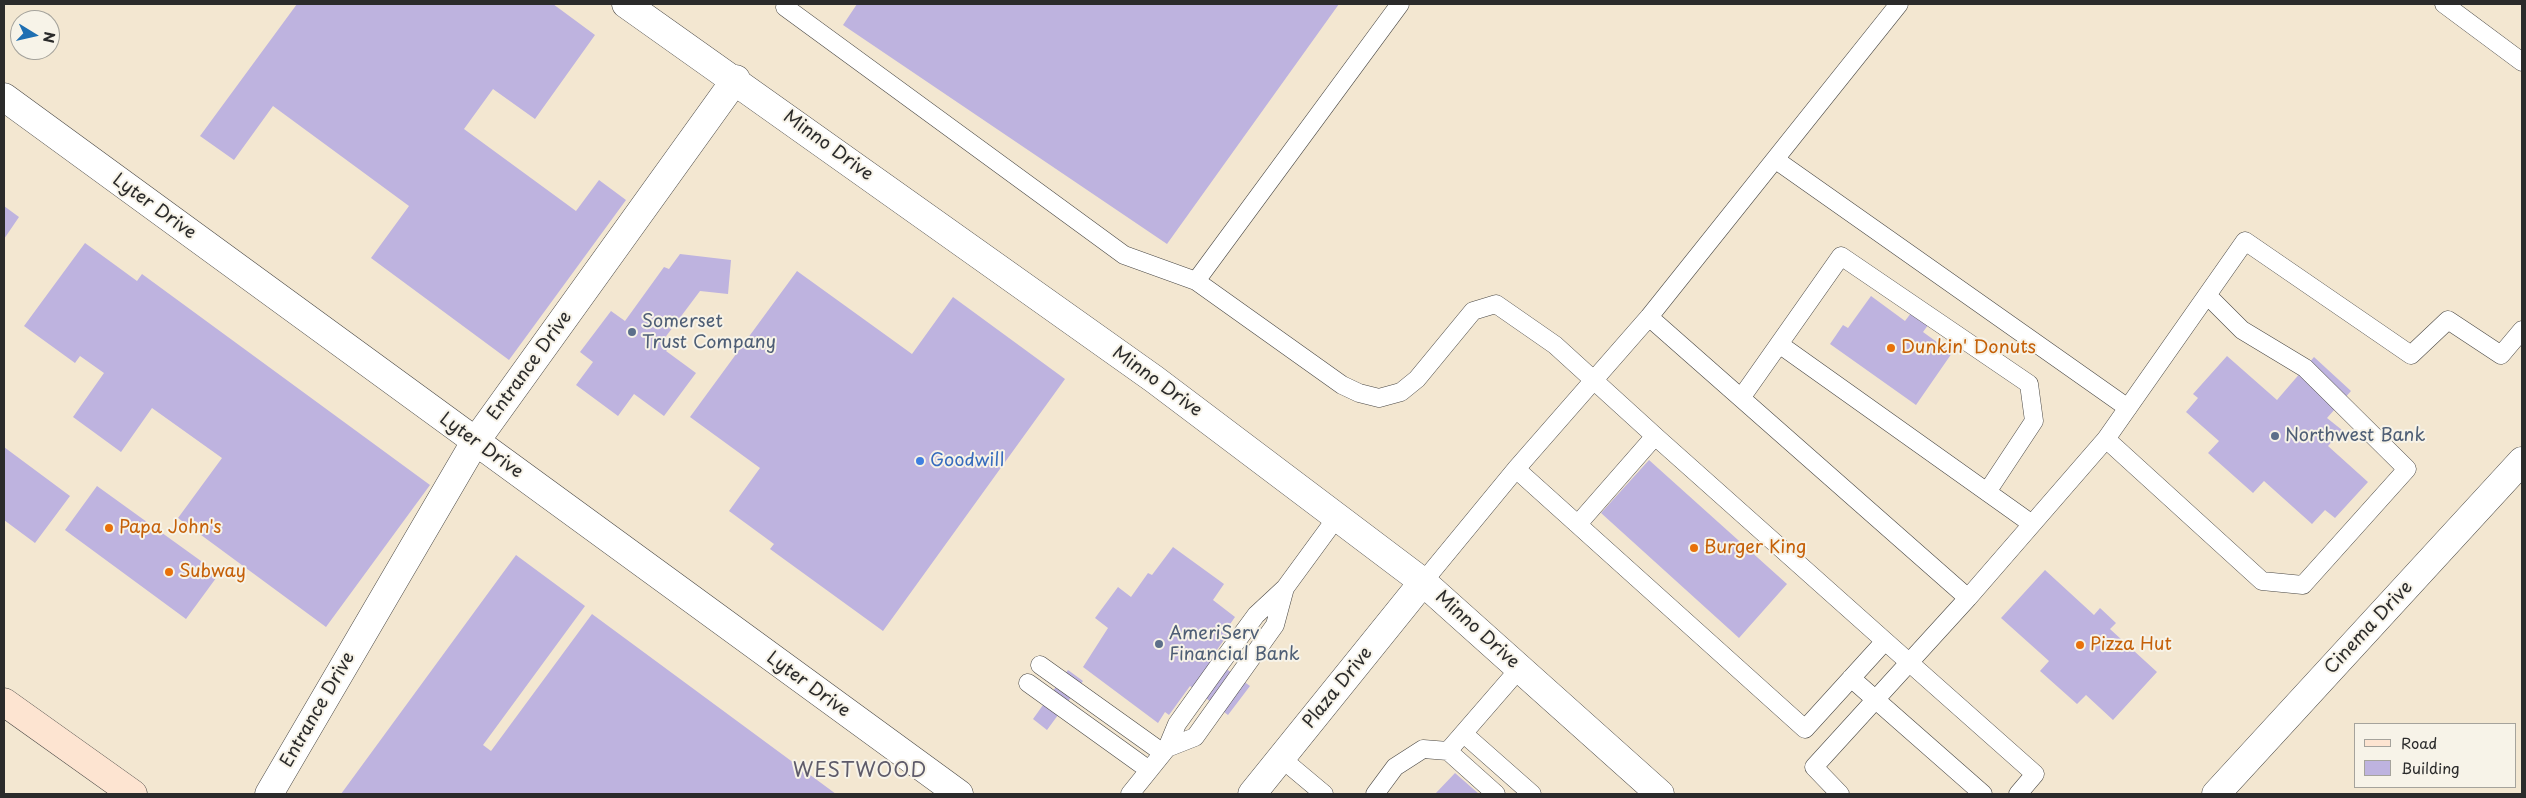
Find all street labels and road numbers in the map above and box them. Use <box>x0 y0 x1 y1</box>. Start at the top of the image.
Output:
street label: Minno Drive <box>779 106 877 186</box>
street label: Lyter Drive <box>108 170 200 244</box>
street label: Entrance Drive <box>483 307 577 425</box>
street label: Minno Drive <box>1108 342 1206 422</box>
street label: Lyter Drive <box>435 409 527 483</box>
street label: Cinema Drive <box>2321 577 2417 679</box>
street label: Minno Drive <box>1431 587 1523 673</box>
street label: Plaza Drive <box>1299 643 1377 733</box>
street label: Entrance Drive <box>276 648 360 772</box>
street label: Lyter Drive <box>762 648 854 722</box>

